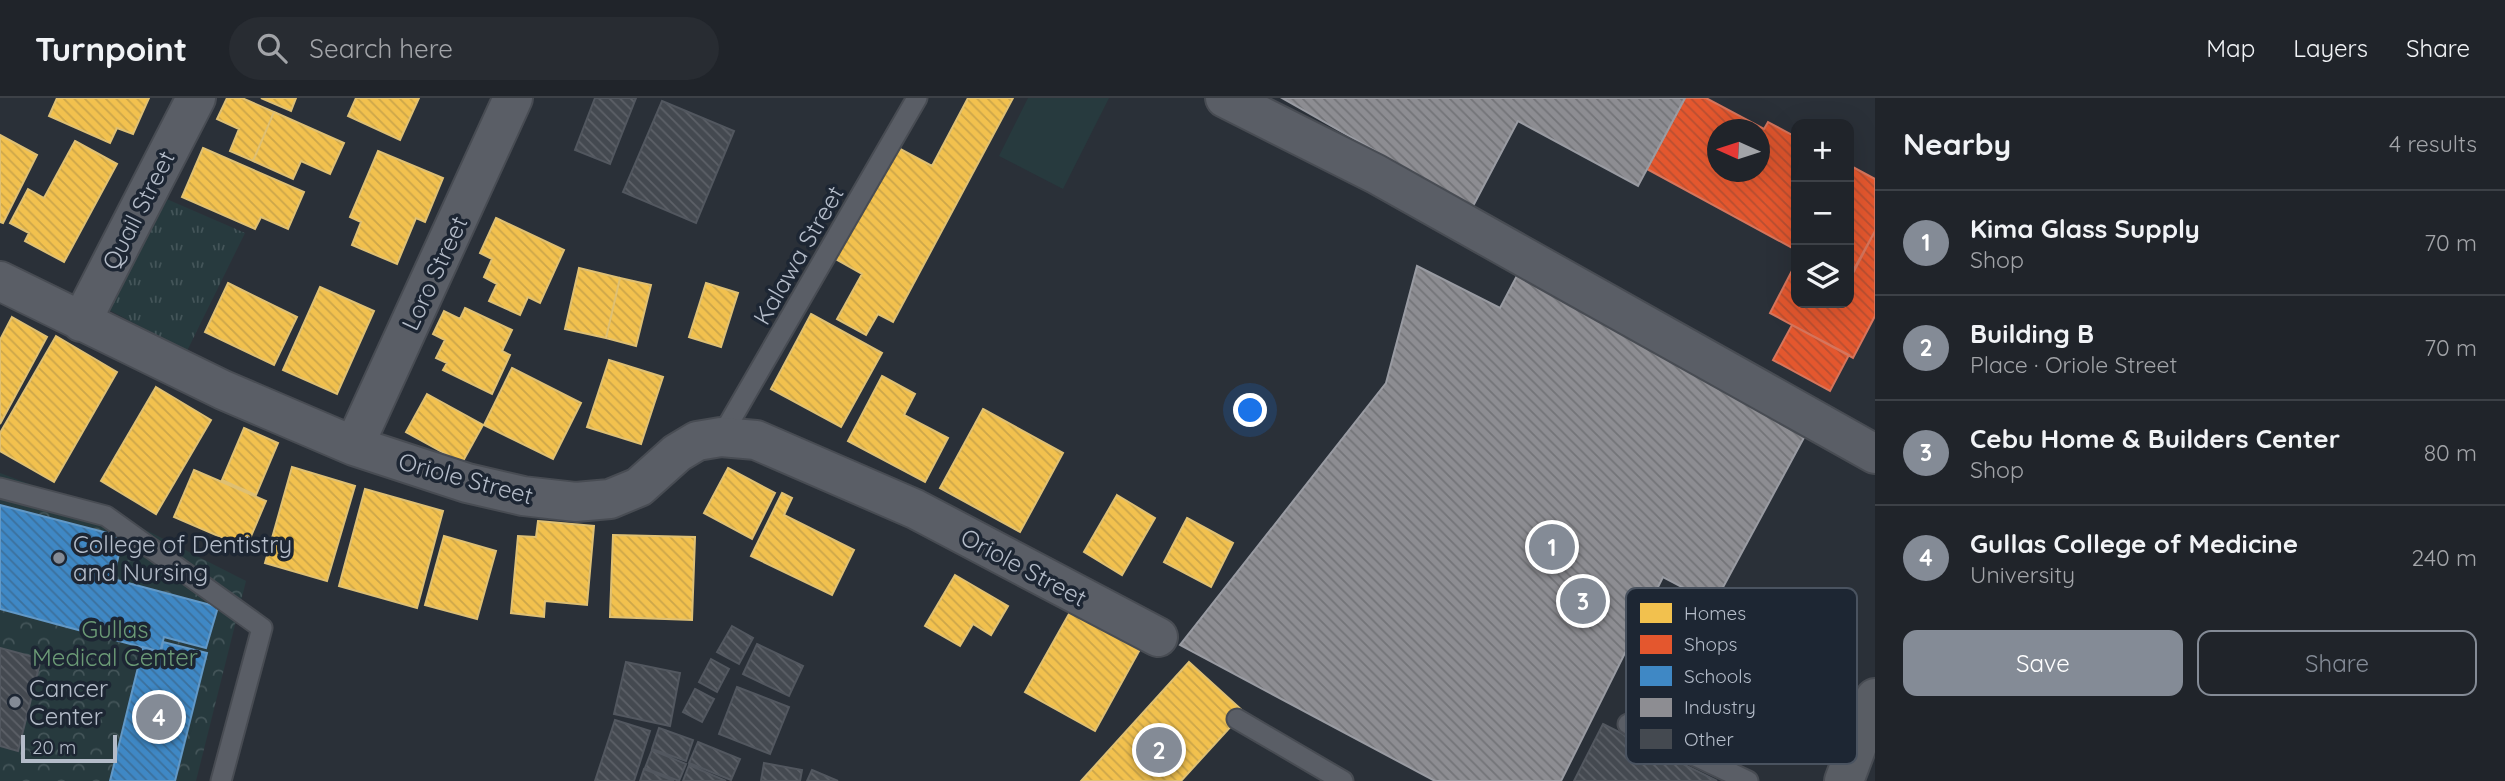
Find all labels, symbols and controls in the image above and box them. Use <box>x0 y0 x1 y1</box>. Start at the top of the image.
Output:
search box <box>229 17 719 80</box>
text: Turnpoint <box>35 28 187 69</box>
icon: search <box>253 29 291 67</box>
text: Search here <box>309 32 453 65</box>
text: Map <box>2206 33 2255 63</box>
text: Layers <box>2293 33 2368 63</box>
text: Share <box>2406 33 2470 63</box>
north arrow <box>1707 119 1770 182</box>
map controls <box>1791 119 1854 308</box>
button: + <box>1791 119 1854 182</box>
text: Nearby <box>1903 125 2011 163</box>
text: 4 results <box>2389 129 2477 158</box>
street label: Quail Street <box>95 145 181 275</box>
street label: Kalawa Street <box>746 180 850 330</box>
button: − <box>1791 182 1854 245</box>
street label: Loro Street <box>394 211 474 335</box>
text: Kima Glass Supply <box>1970 212 2200 245</box>
text: 1 <box>1922 228 1930 257</box>
text: 70 m <box>2424 228 2477 257</box>
button: layers <box>1791 245 1854 308</box>
text: Shop <box>1970 245 2024 274</box>
text: Building B <box>1970 317 2094 350</box>
text: 2 <box>1919 333 1933 362</box>
text: 70 m <box>2424 333 2477 362</box>
text: Place · Oriole Street <box>1970 350 2177 379</box>
your location <box>1233 393 1267 427</box>
text: Cebu Home & Builders Center <box>1970 422 2340 455</box>
text: 3 <box>1920 438 1932 467</box>
text: 80 m <box>2424 438 2477 467</box>
street label: Oriole Street <box>395 446 537 510</box>
text: Shop <box>1970 455 2024 484</box>
street label: Oriole Street <box>956 521 1092 613</box>
pin: 1 <box>1529 521 1575 573</box>
text: Gullas College of Medicine <box>1970 527 2298 560</box>
place label: College of Dentistry and Nursing <box>73 529 292 587</box>
text: 4 <box>1919 543 1933 572</box>
text: 240 m <box>2412 543 2477 572</box>
marker: College of Dentistry and Nursing <box>51 550 67 566</box>
text: University <box>1970 560 2075 589</box>
pin: 3 <box>1560 575 1606 627</box>
legend <box>1626 588 1857 764</box>
text: Homes <box>1684 601 1746 625</box>
park label: Gullas Medical Center <box>32 614 198 672</box>
button: Save <box>1903 630 2183 696</box>
button: Share <box>2197 630 2477 696</box>
text: Shops <box>1684 632 1737 656</box>
text: Schools <box>1684 664 1752 688</box>
place label: Cancer Center <box>29 673 108 731</box>
pin: 4 <box>136 691 182 743</box>
marker: Cancer Center <box>7 694 23 710</box>
text: Industry <box>1684 695 1756 719</box>
pin: 2 <box>1136 724 1182 776</box>
text: Other <box>1684 727 1735 751</box>
scale bar <box>21 732 117 764</box>
text: 20 m <box>32 735 76 759</box>

